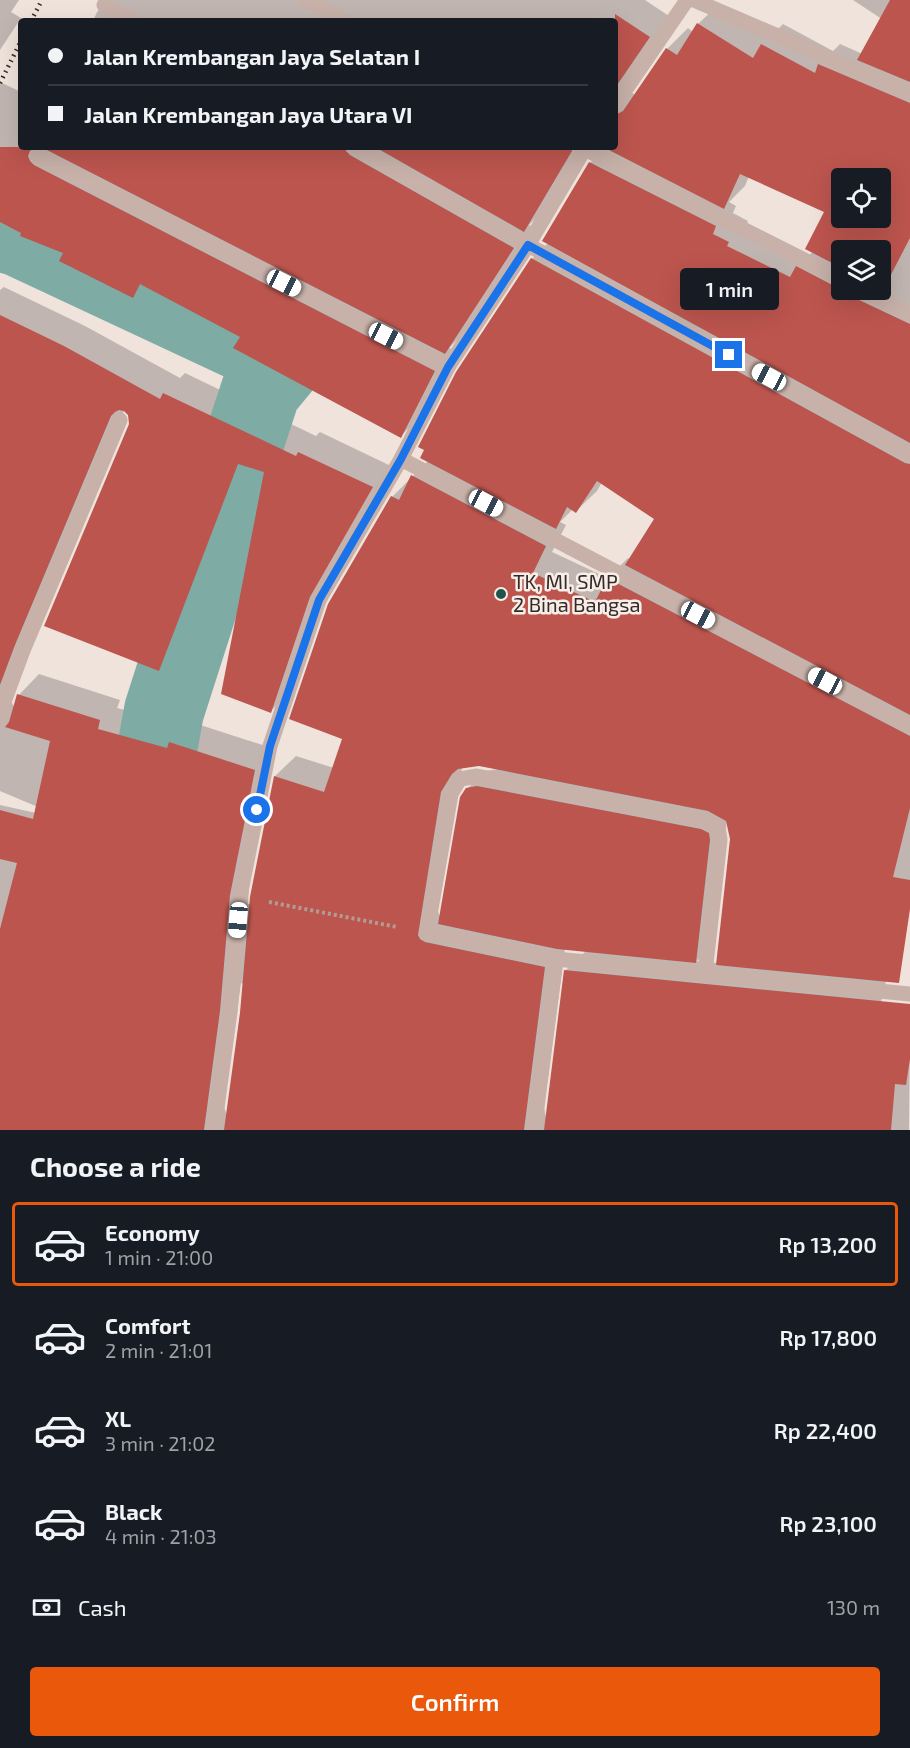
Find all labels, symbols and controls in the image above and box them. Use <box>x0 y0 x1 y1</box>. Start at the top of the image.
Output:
text: Jalan Krembangan Jaya Selatan I <box>84 43 420 69</box>
text: Jalan Krembangan Jaya Utara VI <box>84 101 412 127</box>
map controls <box>831 168 891 300</box>
button: locate <box>831 168 891 228</box>
button: layers <box>831 240 891 300</box>
car <box>264 267 304 299</box>
callout: 1 min <box>680 268 778 310</box>
text: 1 min <box>706 277 753 301</box>
car <box>366 320 406 352</box>
route end <box>715 341 742 368</box>
car <box>749 361 789 393</box>
car <box>466 487 506 519</box>
place label: TK, MI, SMP 2 Bina Bangsa <box>513 569 640 616</box>
marker: TK, MI, SMP 2 Bina Bangsa <box>494 587 508 601</box>
car <box>678 599 718 631</box>
car <box>805 665 845 697</box>
route start <box>243 796 270 823</box>
car <box>227 901 249 939</box>
text: Choose a ride <box>30 1150 201 1182</box>
icon: car <box>33 1217 87 1271</box>
text: Economy <box>105 1219 200 1245</box>
text: Rp 13,200 <box>779 1231 877 1257</box>
text: 1 min · 21:00 <box>105 1245 213 1269</box>
icon: car <box>33 1310 87 1364</box>
text: Comfort <box>105 1312 190 1338</box>
text: Rp 17,800 <box>780 1324 877 1350</box>
text: 2 min · 21:01 <box>105 1338 212 1362</box>
icon: car <box>33 1403 87 1457</box>
text: XL <box>105 1405 131 1431</box>
text: Rp 22,400 <box>774 1417 877 1443</box>
text: 3 min · 21:02 <box>105 1431 216 1455</box>
icon: car <box>33 1496 87 1550</box>
text: Black <box>105 1498 162 1524</box>
text: Rp 23,100 <box>780 1510 877 1536</box>
text: 4 min · 21:03 <box>105 1524 217 1548</box>
icon: cash <box>30 1591 63 1624</box>
text: Cash <box>78 1594 127 1620</box>
text: 130 m <box>827 1595 880 1619</box>
button: Confirm <box>30 1667 880 1736</box>

